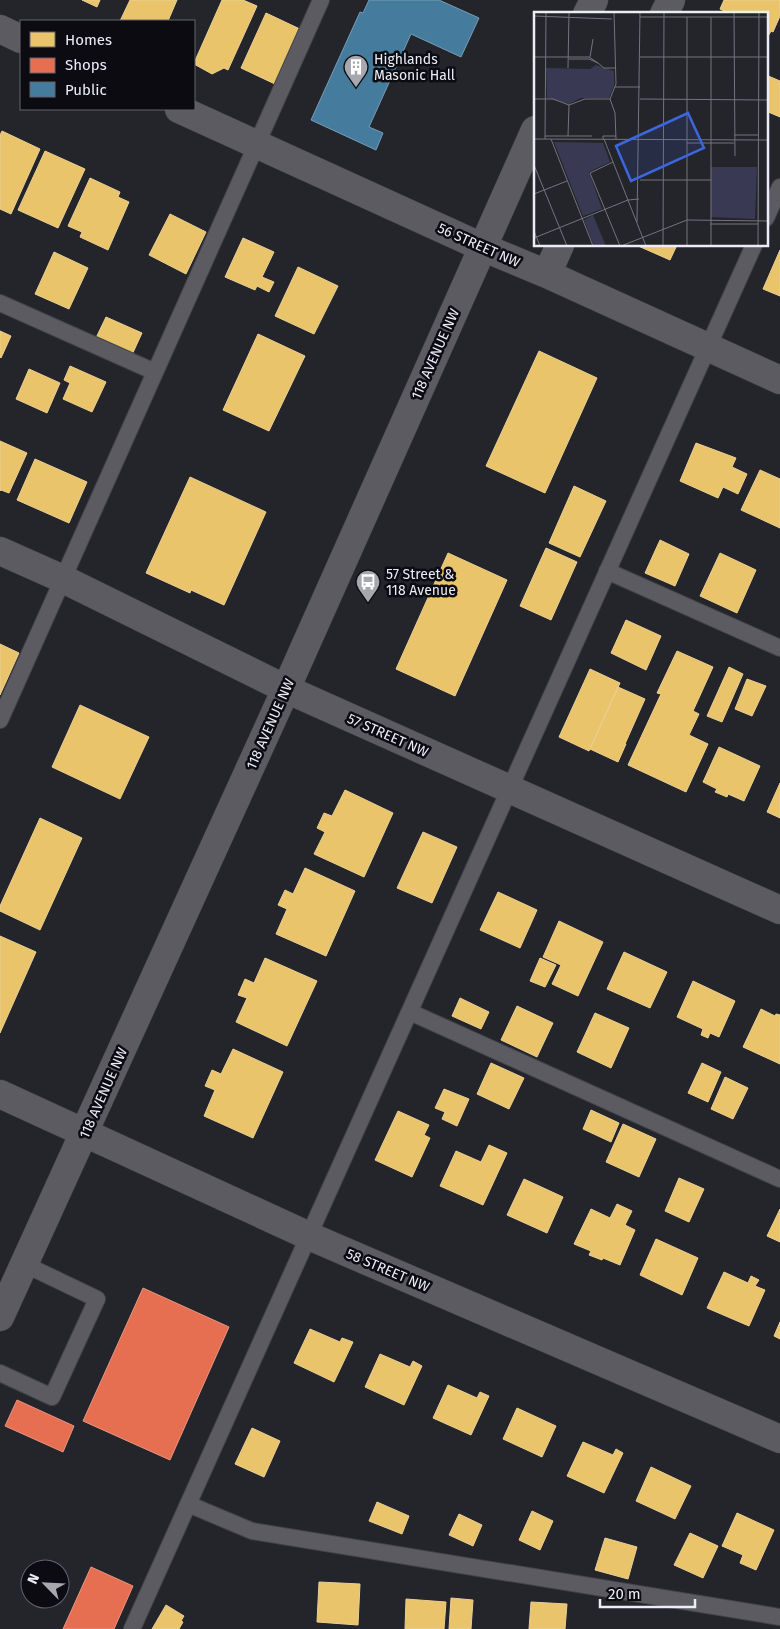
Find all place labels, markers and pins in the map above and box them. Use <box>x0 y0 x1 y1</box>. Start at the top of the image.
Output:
place label: Highlands Masonic Hall <box>374 51 455 84</box>
building icon: Highlands Masonic Hall <box>343 54 369 88</box>
place label: 57 Street & 118 Avenue <box>386 566 456 599</box>
bus stop icon: 57 Street & 118 Avenue <box>355 569 381 603</box>

